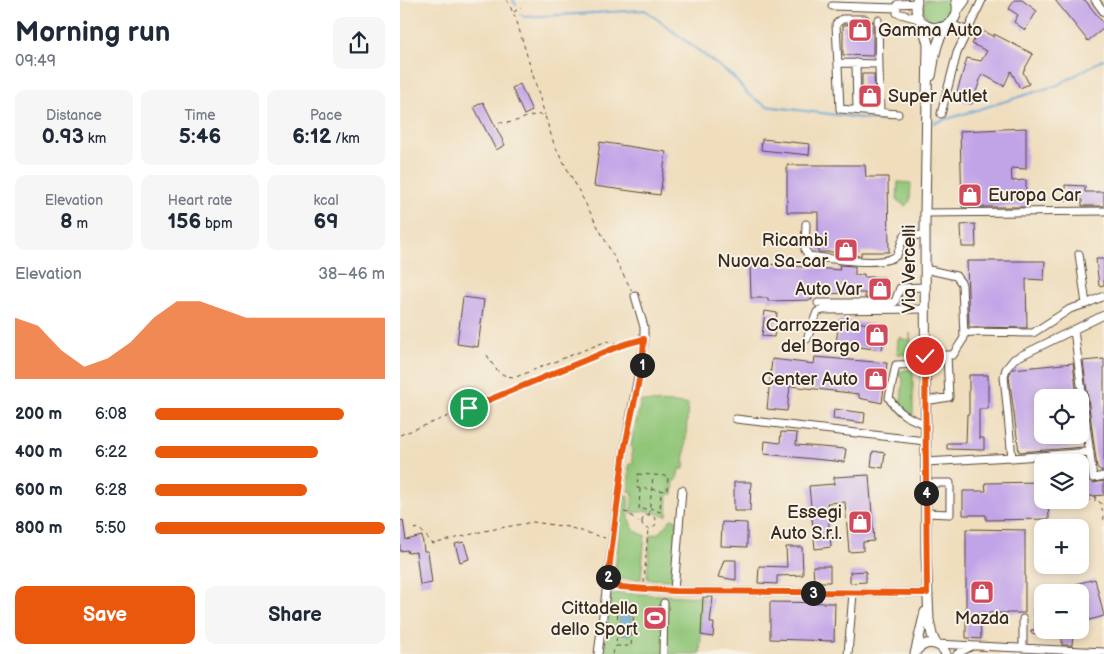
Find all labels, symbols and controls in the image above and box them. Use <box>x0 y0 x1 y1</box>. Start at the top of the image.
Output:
text: Morning run <box>15 16 170 49</box>
button: share <box>333 17 385 69</box>
shop icon: Gamma Auto <box>847 17 873 43</box>
place label: Gamma Auto <box>878 20 983 41</box>
text: 09:49 <box>15 52 56 71</box>
shop icon: Super Autlet <box>857 83 883 109</box>
place label: Super Autlet <box>888 86 988 107</box>
text: Distance <box>46 107 102 124</box>
text: Time <box>184 107 216 124</box>
text: Pace <box>310 107 342 124</box>
text: 0.93 <box>42 124 84 149</box>
text: 5:46 <box>179 124 221 149</box>
text: 6:12 <box>292 124 331 149</box>
text: km <box>84 130 106 147</box>
text: /km <box>331 130 360 147</box>
shop icon: Europa Car <box>957 182 983 208</box>
place label: Europa Car <box>988 185 1081 206</box>
text: Elevation <box>45 192 103 209</box>
text: Heart rate <box>168 192 232 209</box>
text: kcal <box>313 192 339 209</box>
text: 8 <box>60 209 73 234</box>
text: 156 <box>167 209 201 234</box>
text: 69 <box>313 209 339 234</box>
text: m <box>73 215 88 232</box>
text: bpm <box>201 215 233 232</box>
street label: Via Vercelli <box>899 225 920 313</box>
place label: Ricambi Nuova Sa-car <box>717 230 828 272</box>
shop icon: Ricambi Nuova Sa-car <box>833 237 859 263</box>
text: Elevation <box>15 265 82 284</box>
text: 38–46 m <box>318 265 385 284</box>
shop icon: Auto Var <box>867 276 893 302</box>
place label: Auto Var <box>795 279 863 300</box>
place label: Carrozzeria del Borgo <box>766 315 860 357</box>
shop icon: Carrozzeria del Borgo <box>864 322 890 348</box>
pin <box>904 335 946 377</box>
icon: check <box>911 342 939 370</box>
pin: 1 <box>630 352 654 378</box>
text: 1 <box>640 357 645 374</box>
shop icon: Center Auto <box>863 366 889 392</box>
place label: Center Auto <box>761 369 858 390</box>
pin <box>448 387 490 429</box>
map controls <box>1034 389 1089 639</box>
button: locate <box>1034 389 1089 444</box>
icon: arrive <box>455 394 483 422</box>
text: 200 m <box>15 405 62 424</box>
text: 6:08 <box>95 405 127 424</box>
text: 400 m <box>15 443 62 462</box>
text: 6:22 <box>95 443 127 462</box>
button: layers <box>1034 454 1089 509</box>
pin: 4 <box>914 480 938 506</box>
text: 600 m <box>15 481 63 500</box>
text: 6:28 <box>95 481 127 500</box>
text: 4 <box>922 485 931 502</box>
place label: Essegi Auto S.r.l. <box>771 502 842 544</box>
shop icon: Essegi Auto S.r.l. <box>847 509 873 535</box>
text: 800 m <box>15 519 63 538</box>
text: 5:50 <box>95 519 126 538</box>
button: + <box>1034 519 1089 574</box>
pin: 2 <box>596 564 620 590</box>
text: 2 <box>604 569 613 586</box>
shop icon: Mazda <box>969 579 995 605</box>
pin: 3 <box>800 580 826 606</box>
button: − <box>1034 584 1089 639</box>
text: 3 <box>809 585 818 602</box>
button: Save <box>15 586 195 644</box>
button: Share <box>205 586 385 644</box>
place label: Cittadella dello Sport <box>551 598 638 640</box>
sports icon: Cittadella dello Sport <box>642 605 668 631</box>
place label: Mazda <box>955 608 1009 629</box>

